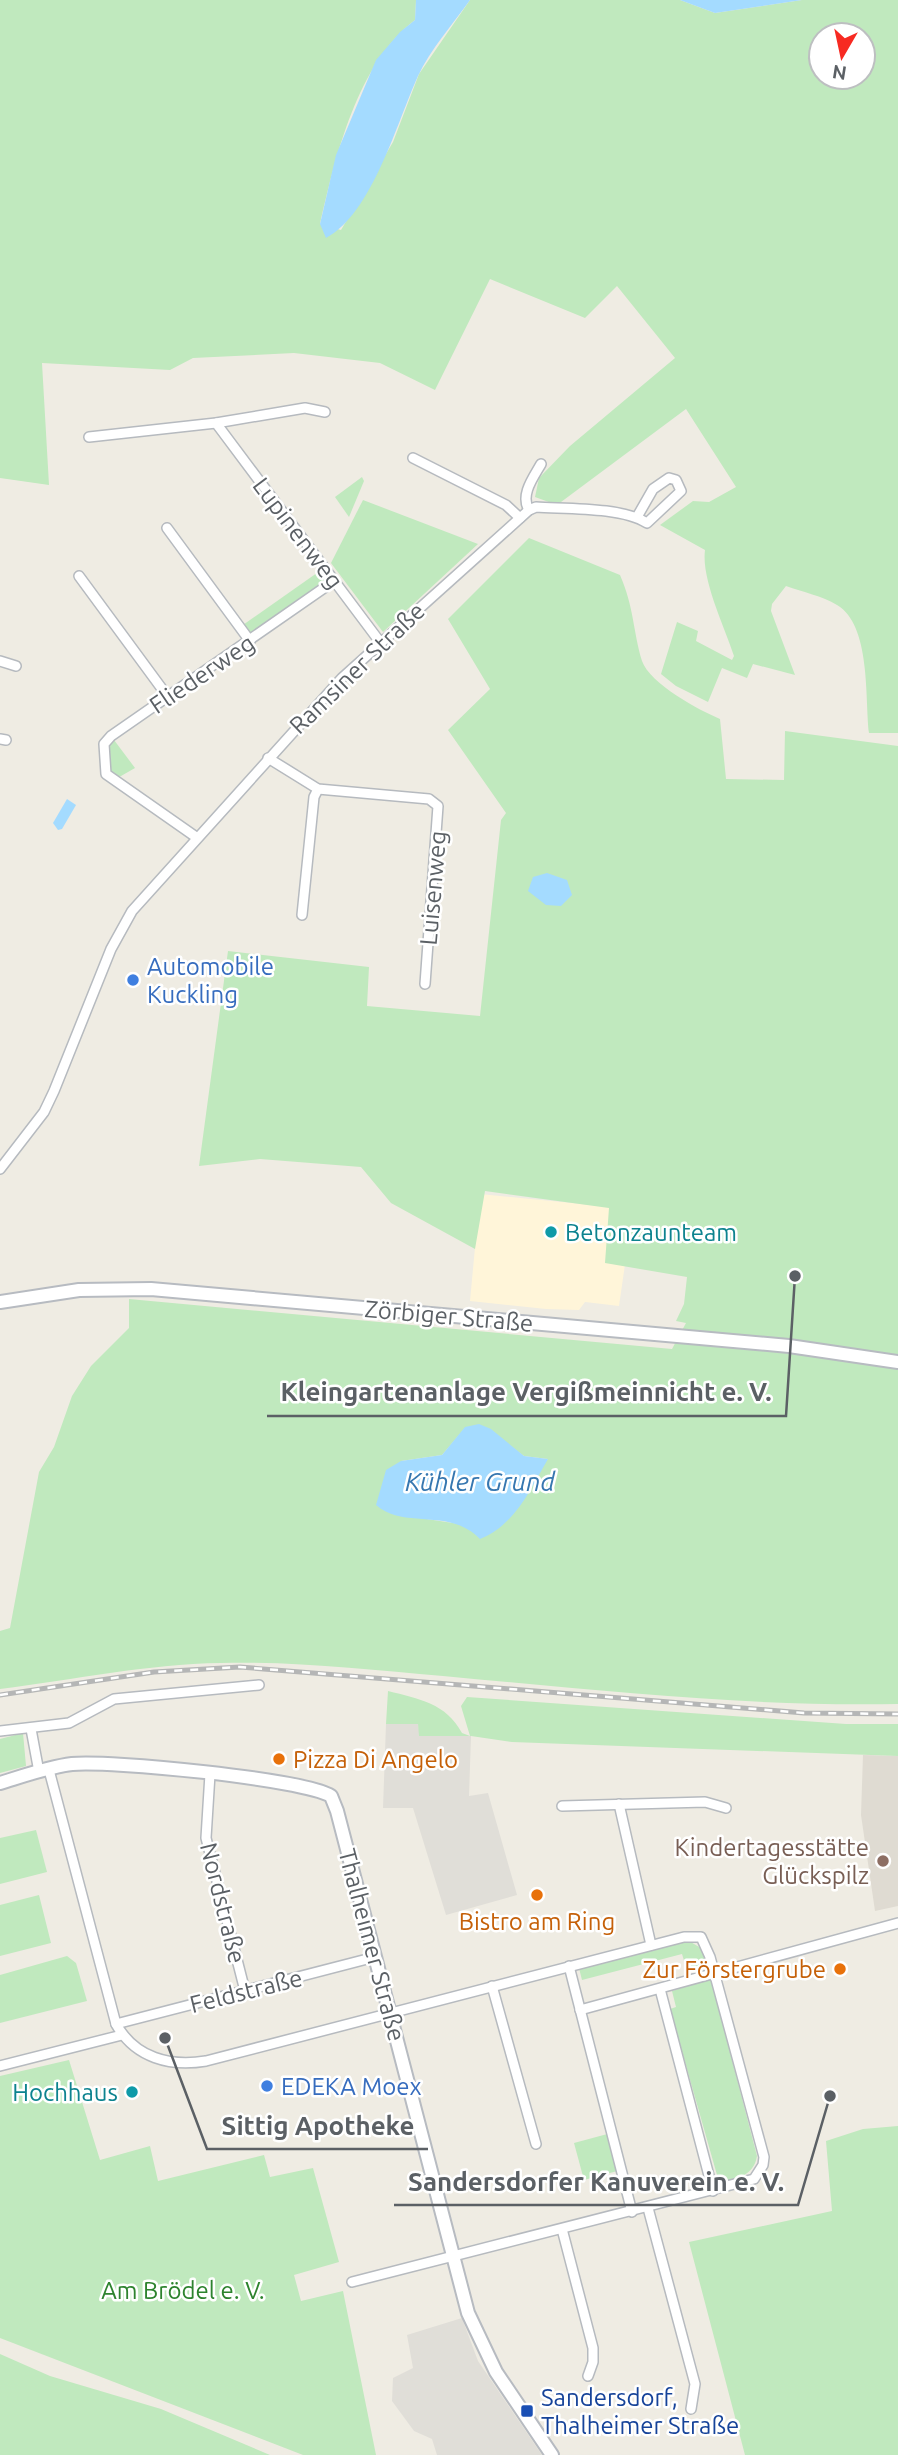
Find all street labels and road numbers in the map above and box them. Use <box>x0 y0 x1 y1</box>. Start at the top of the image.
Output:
street label: Lupinenweg <box>247 472 349 594</box>
street label: Ramsiner Straße <box>284 597 430 739</box>
street label: Fliederweg <box>144 629 260 719</box>
street label: Luisenweg <box>415 830 451 946</box>
street label: Zörbiger Straße <box>364 1295 534 1337</box>
street label: Nordstraße <box>195 1840 251 1966</box>
street label: Thalheimer Straße <box>333 1846 411 2044</box>
street label: Feldstraße <box>187 1964 305 2018</box>

